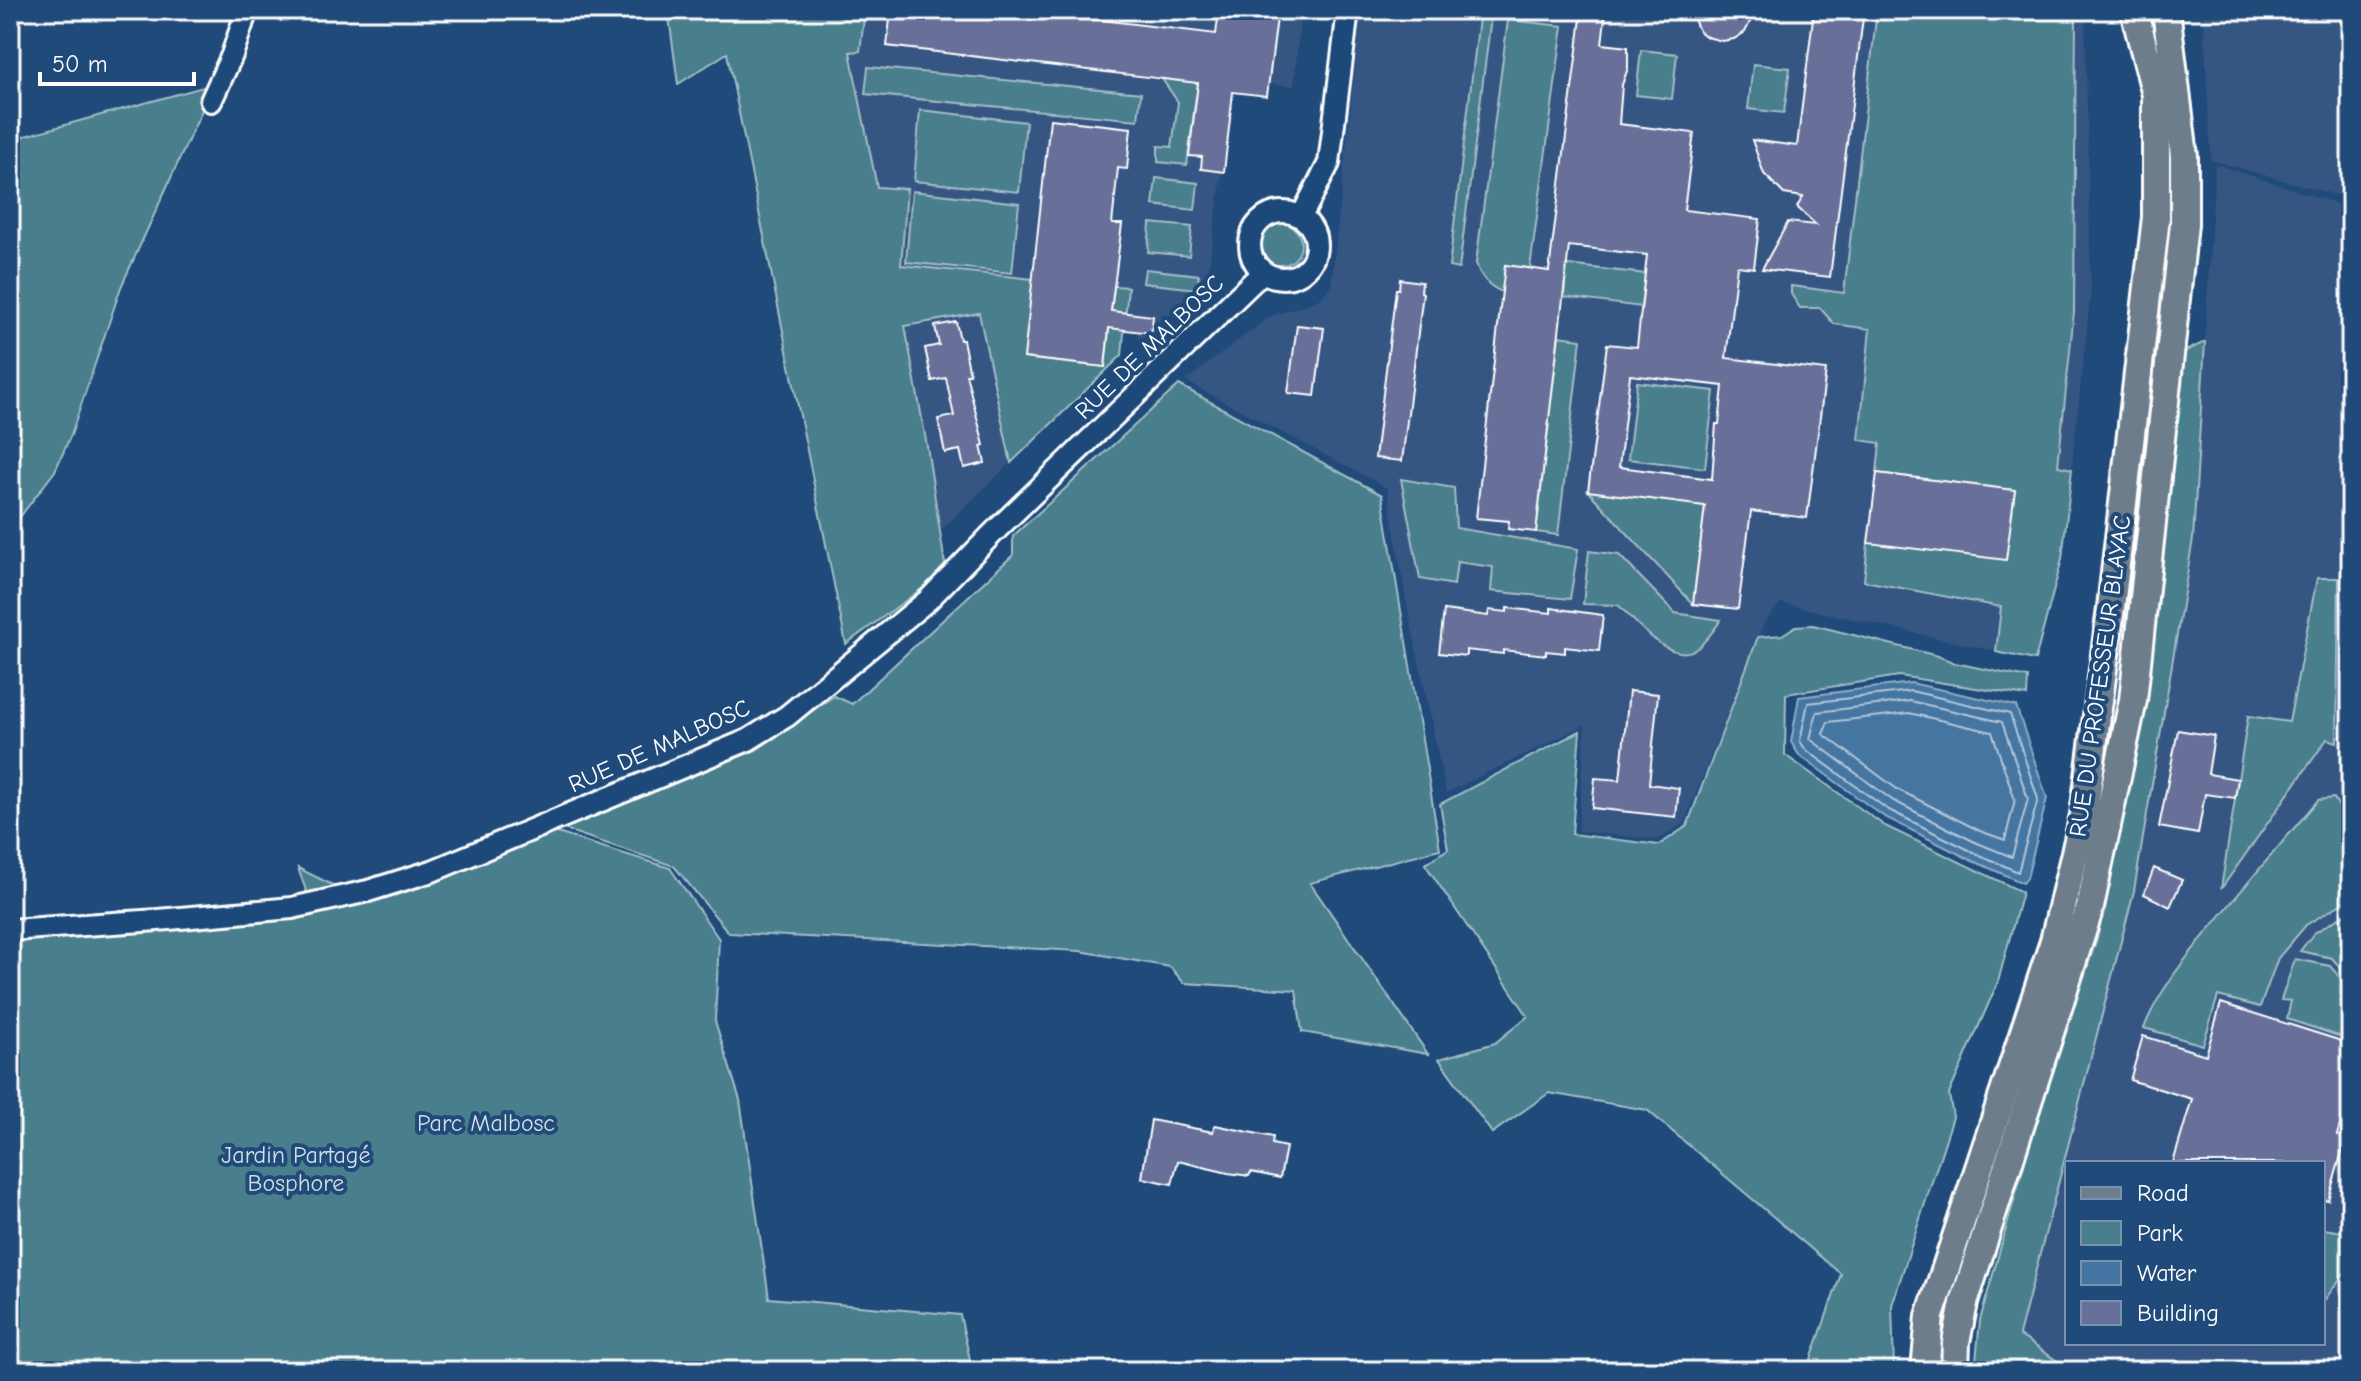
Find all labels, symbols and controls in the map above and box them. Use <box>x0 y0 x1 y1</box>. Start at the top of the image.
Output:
scale bar <box>40 36 194 86</box>
text: 50 m <box>52 50 108 78</box>
street label: RUE DE MALBOSC <box>1069 269 1229 425</box>
street label: RUE DU PROFESSEUR BLAYAC <box>2064 513 2136 839</box>
street label: RUE DE MALBOSC <box>564 693 754 799</box>
park label: Parc Malbosc <box>417 1109 555 1137</box>
park label: Jardin Partagé Bosphore <box>221 1141 371 1197</box>
legend <box>2065 1161 2325 1345</box>
text: Road <box>2137 1179 2189 1207</box>
text: Park <box>2137 1219 2183 1247</box>
text: Water <box>2137 1259 2197 1287</box>
text: Building <box>2137 1299 2219 1327</box>

